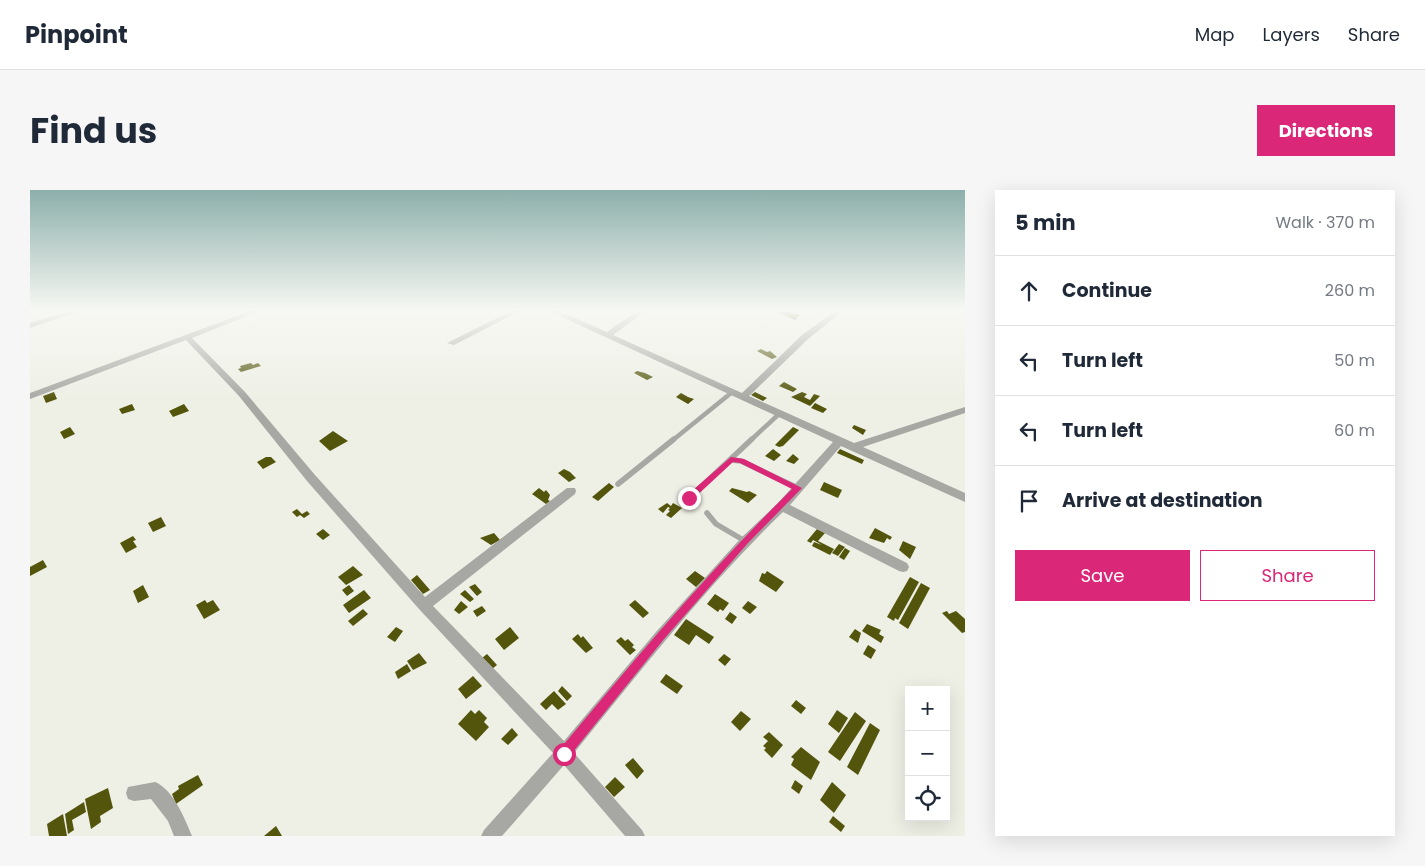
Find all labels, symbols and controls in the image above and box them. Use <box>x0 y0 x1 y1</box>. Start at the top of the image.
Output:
text: Pinpoint <box>25 18 128 51</box>
text: Map <box>1195 22 1235 47</box>
text: Layers <box>1263 22 1320 47</box>
text: Share <box>1348 22 1400 47</box>
button: Directions <box>1257 105 1395 156</box>
text: Find us <box>30 106 157 155</box>
text: 5 min <box>1015 208 1076 237</box>
text: Walk · 370 m <box>1275 211 1375 234</box>
icon: ahead <box>1015 277 1043 305</box>
text: Continue <box>1062 277 1152 304</box>
text: 260 m <box>1325 279 1375 302</box>
icon: left <box>1015 347 1043 375</box>
text: Turn left <box>1062 347 1143 374</box>
text: 50 m <box>1334 349 1375 372</box>
icon: left <box>1015 417 1043 445</box>
text: Turn left <box>1062 417 1143 444</box>
text: 60 m <box>1334 419 1375 442</box>
route end <box>678 487 701 510</box>
icon: arrive <box>1015 487 1043 515</box>
text: Arrive at destination <box>1062 487 1263 514</box>
button: Save <box>1015 550 1190 601</box>
button: Share <box>1200 550 1375 601</box>
map controls <box>905 686 950 821</box>
button: + <box>905 686 950 731</box>
button: − <box>905 731 950 776</box>
route start <box>553 743 576 766</box>
button: locate <box>905 776 950 821</box>

